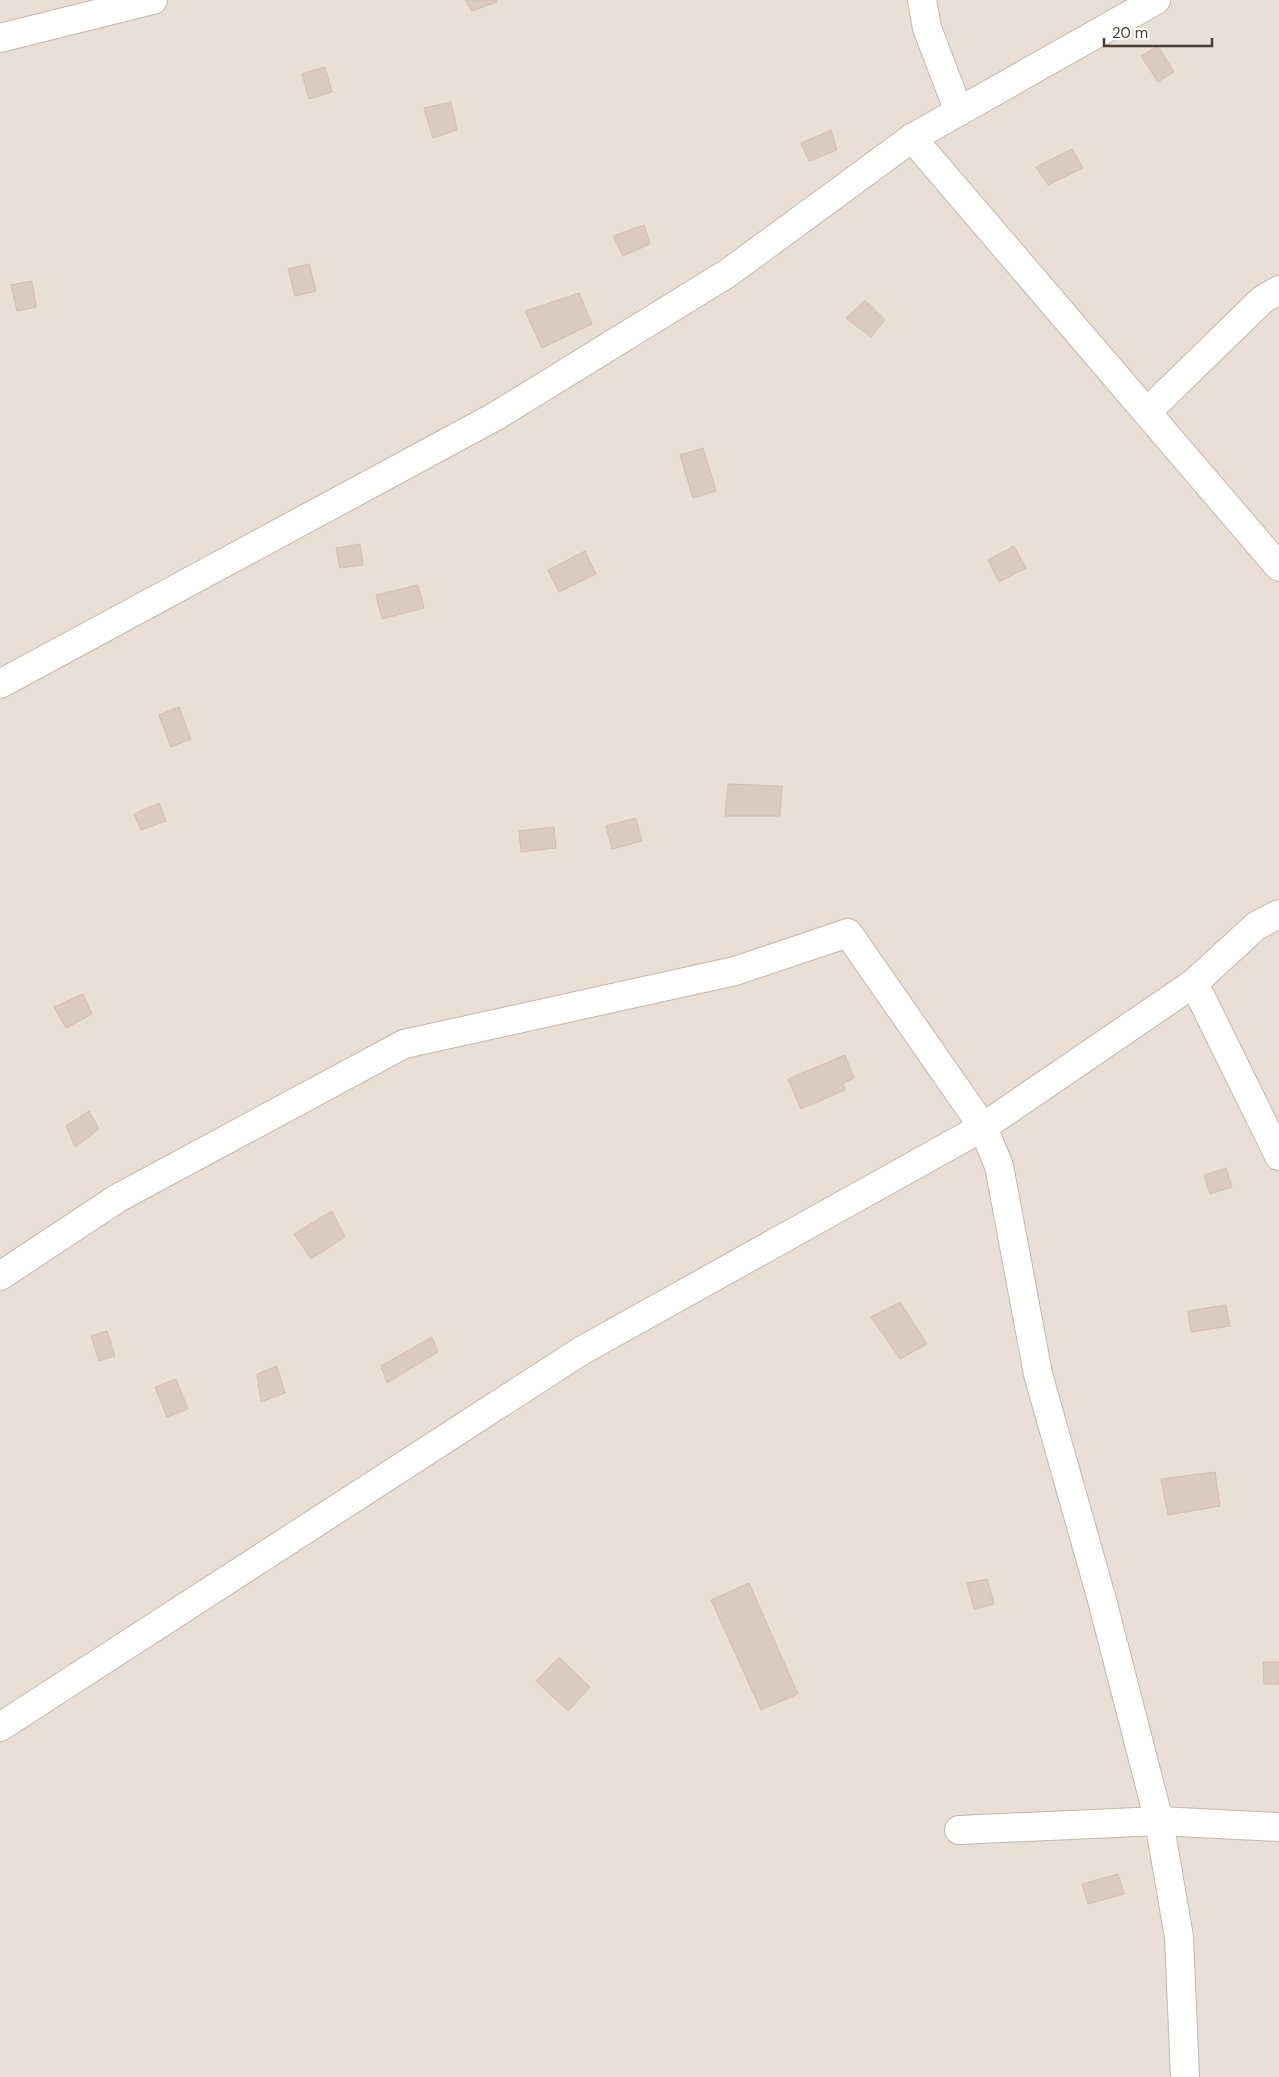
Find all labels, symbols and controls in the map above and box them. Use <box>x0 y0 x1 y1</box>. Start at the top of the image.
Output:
scale bar <box>1104 15 1212 47</box>
text: 20 m <box>1112 23 1148 43</box>

